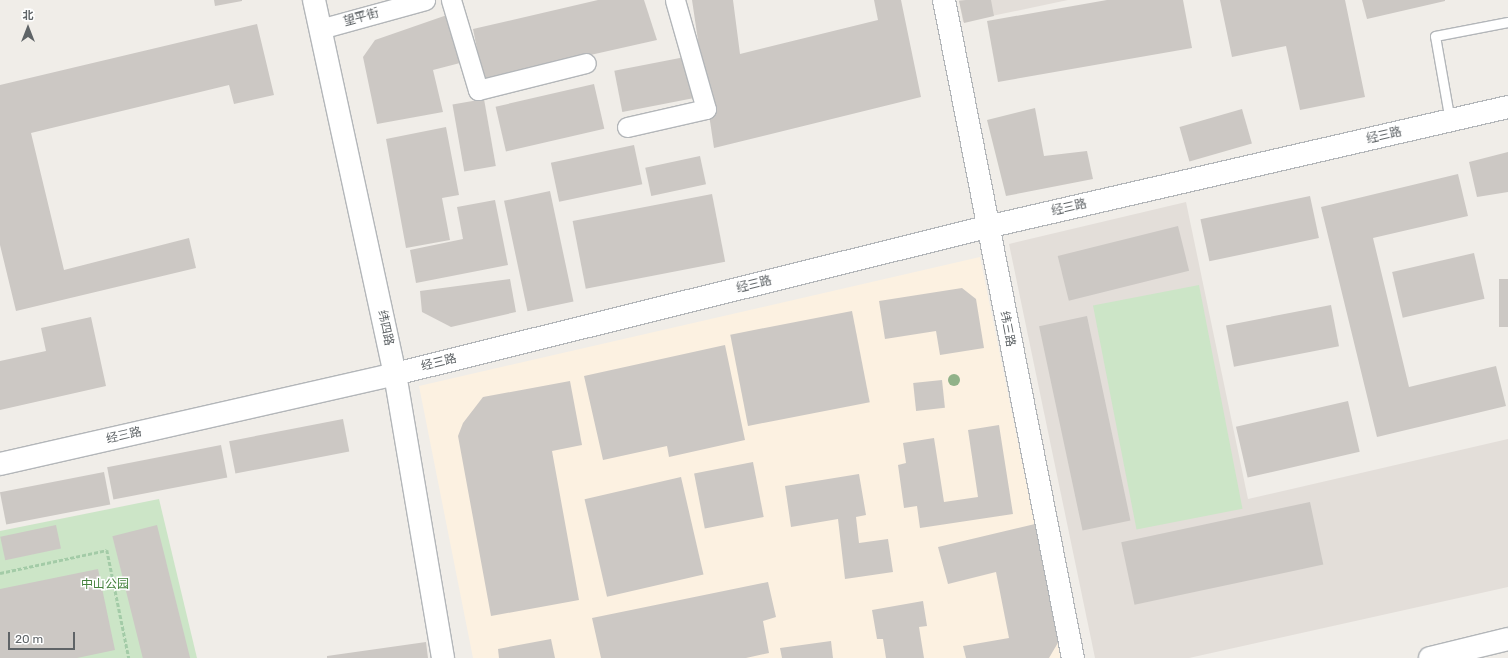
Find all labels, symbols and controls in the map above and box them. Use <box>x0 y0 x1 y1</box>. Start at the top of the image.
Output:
street label: 望平街 <box>342 6 380 30</box>
north arrow <box>8 8 48 48</box>
text: 北 <box>23 9 34 22</box>
street label: 经三路 <box>1365 125 1403 147</box>
street label: 经三路 <box>1050 197 1088 219</box>
street label: 经三路 <box>735 274 773 296</box>
street label: 纬四路 <box>374 309 396 347</box>
street label: 纬三路 <box>996 310 1018 348</box>
street label: 经三路 <box>420 352 458 374</box>
street label: 经三路 <box>105 425 143 447</box>
park label: 中山公园 <box>81 578 129 592</box>
scale bar <box>10 624 77 650</box>
text: 20 m <box>15 632 43 646</box>

